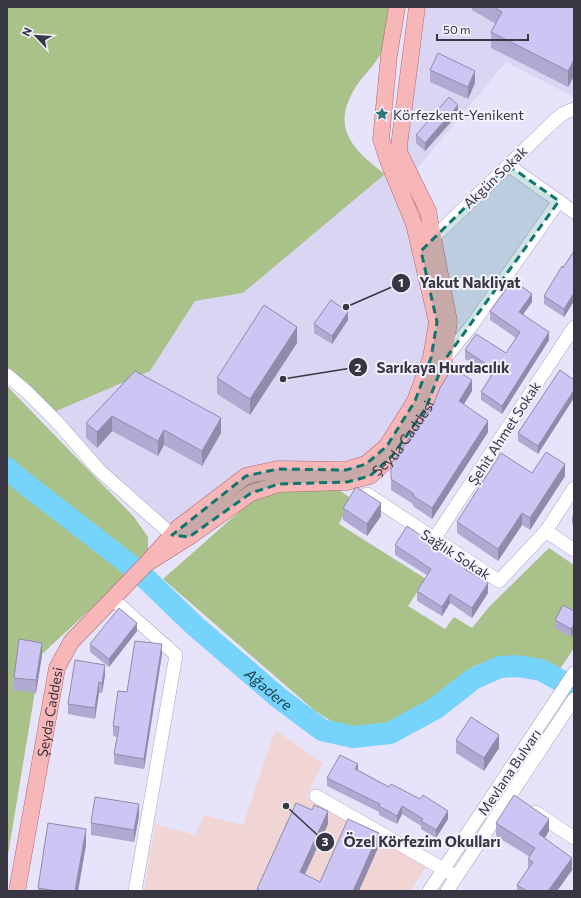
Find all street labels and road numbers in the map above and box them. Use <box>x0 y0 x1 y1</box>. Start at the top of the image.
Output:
street label: Akgün Sokak <box>459 142 531 212</box>
street label: Şehit Ahmet Sokak <box>464 378 544 488</box>
street label: Şeyda Caddesi <box>368 398 437 479</box>
street label: Sağlık Sokak <box>418 525 494 583</box>
street label: Şeyda Caddesi <box>33 666 66 758</box>
street label: Mevlana Bulvarı <box>474 726 544 818</box>

